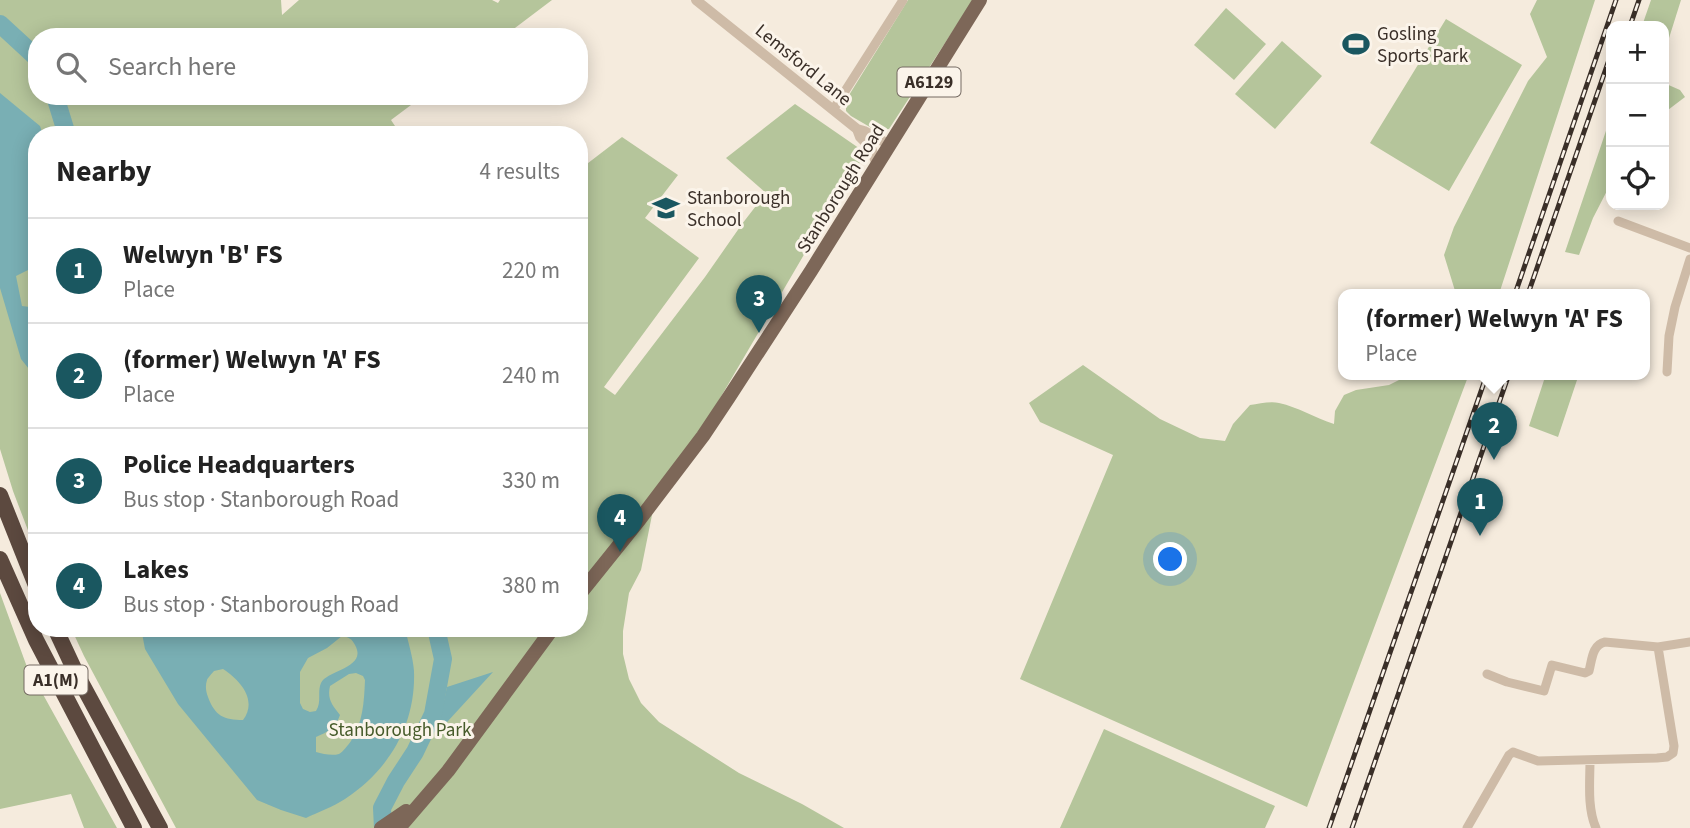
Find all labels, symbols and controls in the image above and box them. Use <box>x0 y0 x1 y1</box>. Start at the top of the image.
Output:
street label: Lemsford Lane <box>749 18 857 113</box>
place label: Gosling Sports Park <box>1377 21 1469 70</box>
map controls <box>1606 21 1669 210</box>
button: + <box>1606 21 1669 84</box>
search box <box>28 28 588 105</box>
sports icon: Gosling Sports Park <box>1341 29 1371 59</box>
icon: search <box>52 48 90 86</box>
text: Search here <box>108 48 236 85</box>
road number: A6129 <box>898 68 960 96</box>
button: − <box>1606 84 1669 147</box>
street label: Stanborough Road <box>791 119 892 259</box>
button: locate <box>1606 147 1669 210</box>
text: Nearby <box>56 150 151 193</box>
text: 4 results <box>480 155 560 188</box>
place label: Stanborough School <box>687 185 790 234</box>
school or university icon: Stanborough School <box>651 193 681 223</box>
text: Welwyn 'B' FS <box>123 236 283 273</box>
text: 1 <box>73 254 85 287</box>
text: 220 m <box>502 254 560 287</box>
text: Place <box>123 273 175 306</box>
pin: 3 <box>736 275 782 333</box>
popup <box>1338 289 1650 380</box>
text: (former) Welwyn 'A' FS <box>1365 300 1623 337</box>
text: Place <box>1365 337 1417 370</box>
text: (former) Welwyn 'A' FS <box>123 341 381 378</box>
text: 2 <box>73 359 85 392</box>
text: 240 m <box>502 359 560 392</box>
text: Place <box>123 378 175 411</box>
pin: 2 <box>1471 402 1517 460</box>
text: Police Headquarters <box>123 446 355 483</box>
text: 3 <box>73 464 85 497</box>
text: 330 m <box>502 464 560 497</box>
pin: 1 <box>1457 478 1503 536</box>
text: Bus stop · Stanborough Road <box>123 483 399 516</box>
pin: 4 <box>597 494 643 552</box>
your location <box>1153 542 1187 576</box>
text: Lakes <box>123 551 189 588</box>
text: 4 <box>73 569 85 602</box>
text: 380 m <box>502 569 560 602</box>
text: Bus stop · Stanborough Road <box>123 588 399 621</box>
road number: A1(M) <box>24 666 88 694</box>
park label: Stanborough Park <box>329 717 472 744</box>

